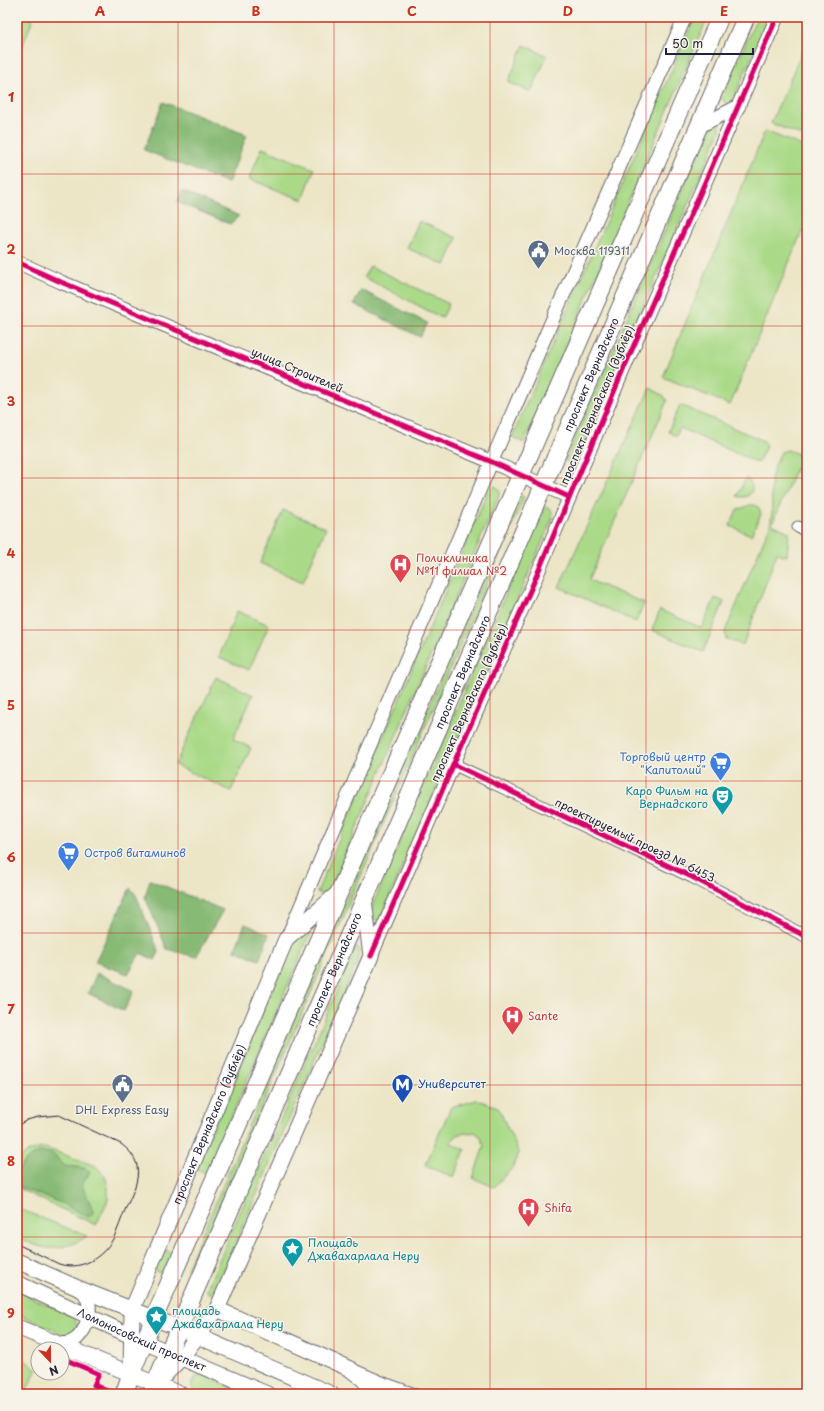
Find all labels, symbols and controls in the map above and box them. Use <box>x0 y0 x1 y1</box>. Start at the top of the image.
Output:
text: A <box>95 1 105 20</box>
text: B <box>252 1 261 20</box>
text: C <box>407 1 417 20</box>
text: D <box>563 1 573 20</box>
text: E <box>720 1 728 20</box>
scale bar <box>666 30 753 56</box>
text: 50 m <box>672 34 703 52</box>
text: 1 <box>8 87 14 106</box>
public building icon: Москва 119311 <box>525 238 551 271</box>
text: 2 <box>6 239 16 258</box>
place label: Москва 119311 <box>554 242 630 259</box>
street label: проспект Вернадского <box>559 315 623 434</box>
street label: проспект Вернадского (дублёр) <box>555 322 638 487</box>
street label: улица Строителей <box>249 343 346 397</box>
text: 3 <box>7 391 16 410</box>
text: 4 <box>7 543 16 562</box>
place label: Поликлиника №11 филиал №2 <box>416 549 507 579</box>
hospital icon: Поликлиника №11 филиал №2 <box>387 551 413 584</box>
street label: проспект Вернадского <box>430 612 494 731</box>
street label: проспект Вернадского (дублёр) <box>426 621 511 785</box>
text: 5 <box>7 695 15 714</box>
place label: Торговый центр "Капитолий" <box>620 748 706 778</box>
supermarket icon: Торговый центр "Капитолий" <box>708 750 734 783</box>
place label: Каро Фильм на Вернадского <box>626 782 708 812</box>
theatre icon: Каро Фильм на Вернадского <box>710 784 736 817</box>
street label: проектируемый проезд № 6453 <box>552 793 718 886</box>
supermarket icon: Остров витаминов <box>56 840 82 873</box>
place label: Остров витаминов <box>84 844 186 861</box>
text: 6 <box>6 847 16 866</box>
street label: проспект Вернадского <box>301 910 366 1029</box>
text: 7 <box>7 999 15 1018</box>
hospital icon: Sante <box>499 1003 525 1036</box>
place label: Sante <box>528 1007 558 1024</box>
street label: проспект Вернадского (дублёр) <box>168 1042 249 1207</box>
public building icon: DHL Express Easy <box>109 1071 135 1104</box>
metro station icon: Университет <box>389 1071 415 1104</box>
place label: Университет <box>418 1075 487 1092</box>
place label: DHL Express Easy <box>75 1101 169 1118</box>
text: 8 <box>7 1151 15 1170</box>
hospital icon: Shifa <box>515 1195 541 1228</box>
place label: Shifa <box>544 1199 572 1216</box>
place label: Площадь Джавахарлала Неру <box>307 1234 419 1264</box>
place icon: Площадь Джавахарлала Неру <box>280 1236 306 1269</box>
place label: площадь Джавахарлала Неру <box>171 1302 283 1332</box>
text: 9 <box>7 1303 15 1322</box>
street label: Ломоносовский проспект <box>75 1303 210 1376</box>
place icon: площадь Джавахарлала Неру <box>144 1304 170 1337</box>
north arrow <box>30 1341 70 1381</box>
text: N <box>46 1361 61 1380</box>

